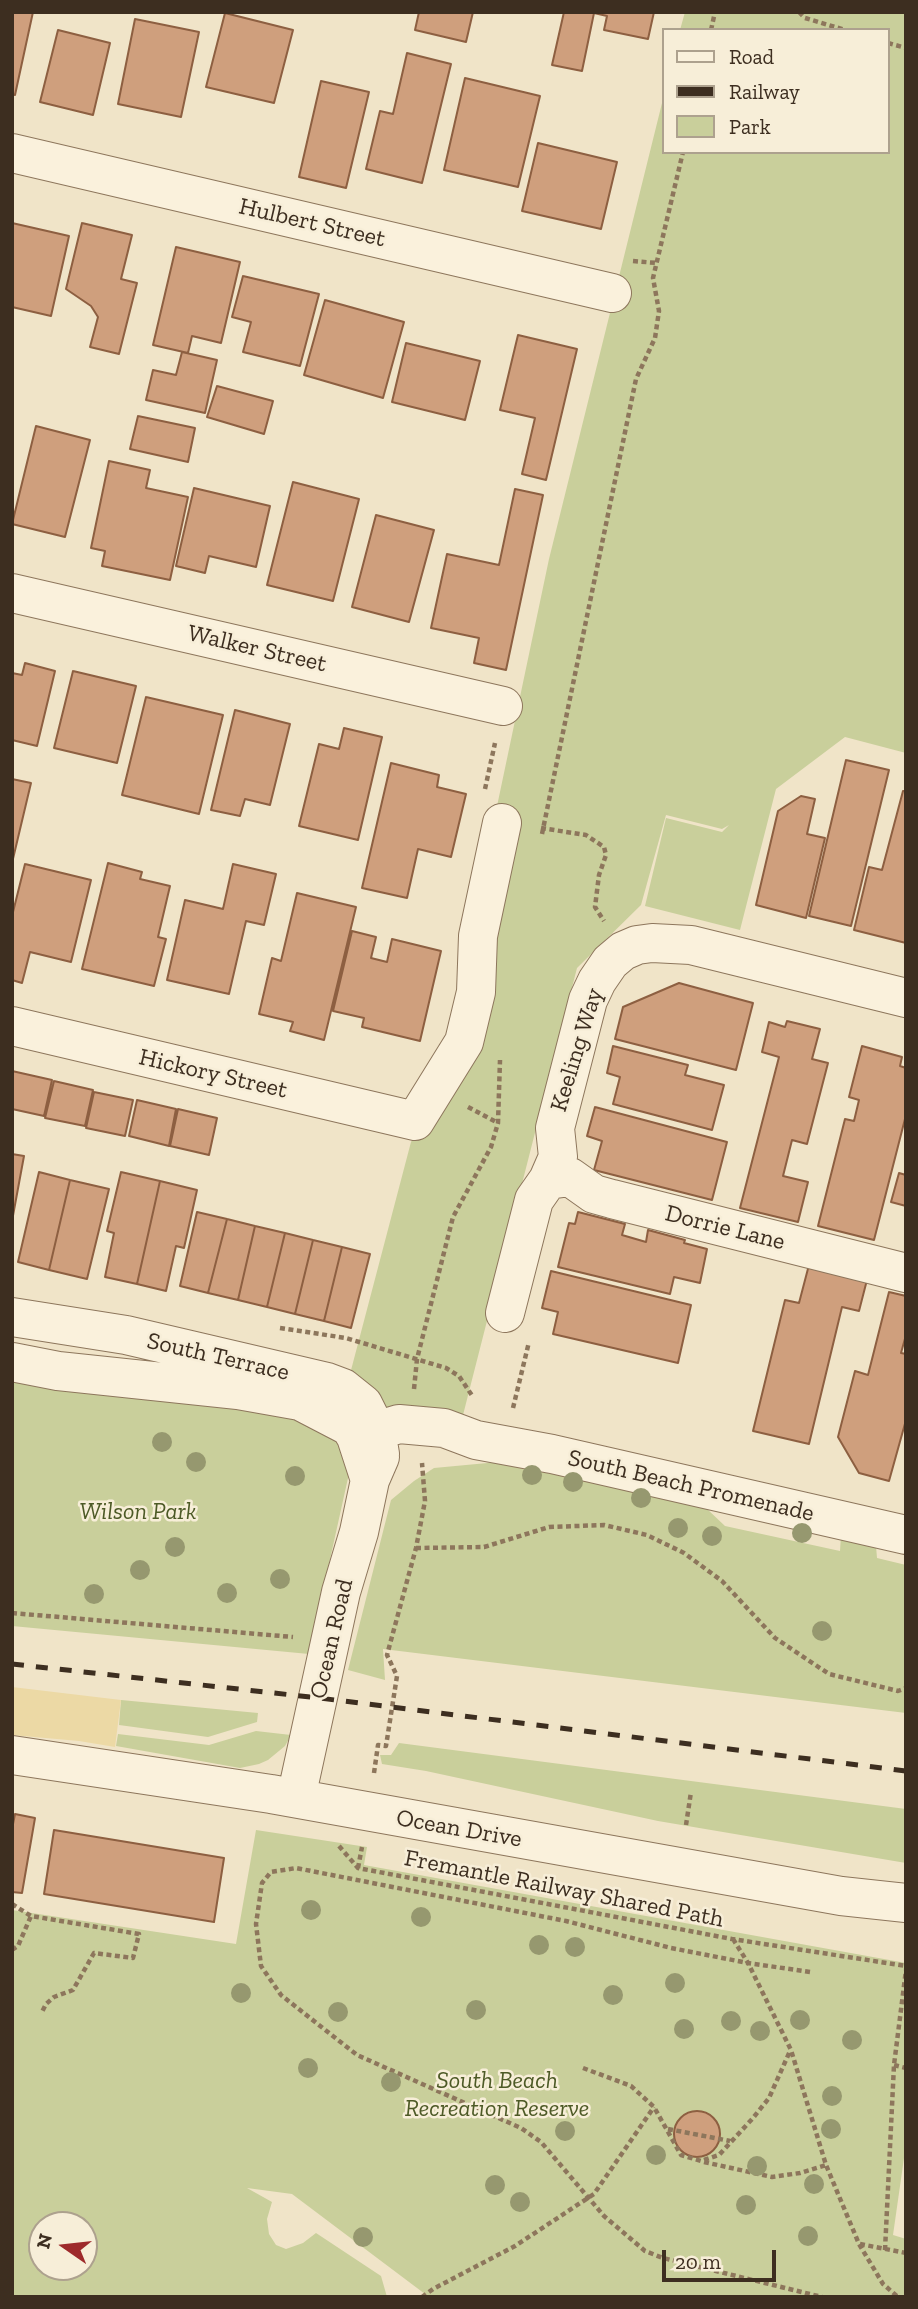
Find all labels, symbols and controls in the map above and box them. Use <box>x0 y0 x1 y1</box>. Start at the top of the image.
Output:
legend <box>662 28 890 154</box>
text: Road <box>729 44 774 69</box>
text: Railway <box>729 79 800 104</box>
text: Park <box>729 114 771 139</box>
street label: Hulbert Street <box>236 192 388 254</box>
street label: Walker Street <box>185 619 329 679</box>
street label: Keeling Way <box>545 985 609 1115</box>
street label: Hickory Street <box>136 1043 290 1105</box>
street label: Dorrie Lane <box>662 1199 788 1257</box>
street label: South Terrace <box>144 1327 292 1387</box>
street label: South Beach Promenade <box>565 1444 817 1528</box>
park label: Wilson Park <box>80 1498 196 1526</box>
street label: Ocean Road <box>304 1576 360 1702</box>
street label: Ocean Drive <box>394 1804 524 1854</box>
street label: Fremantle Railway Shared Path <box>402 1844 726 1934</box>
park label: South Beach Recreation Reserve <box>405 2067 589 2123</box>
north arrow <box>28 2211 98 2281</box>
text: N <box>31 2231 57 2251</box>
scale bar <box>666 2236 780 2280</box>
text: 20 m <box>675 2249 721 2274</box>

